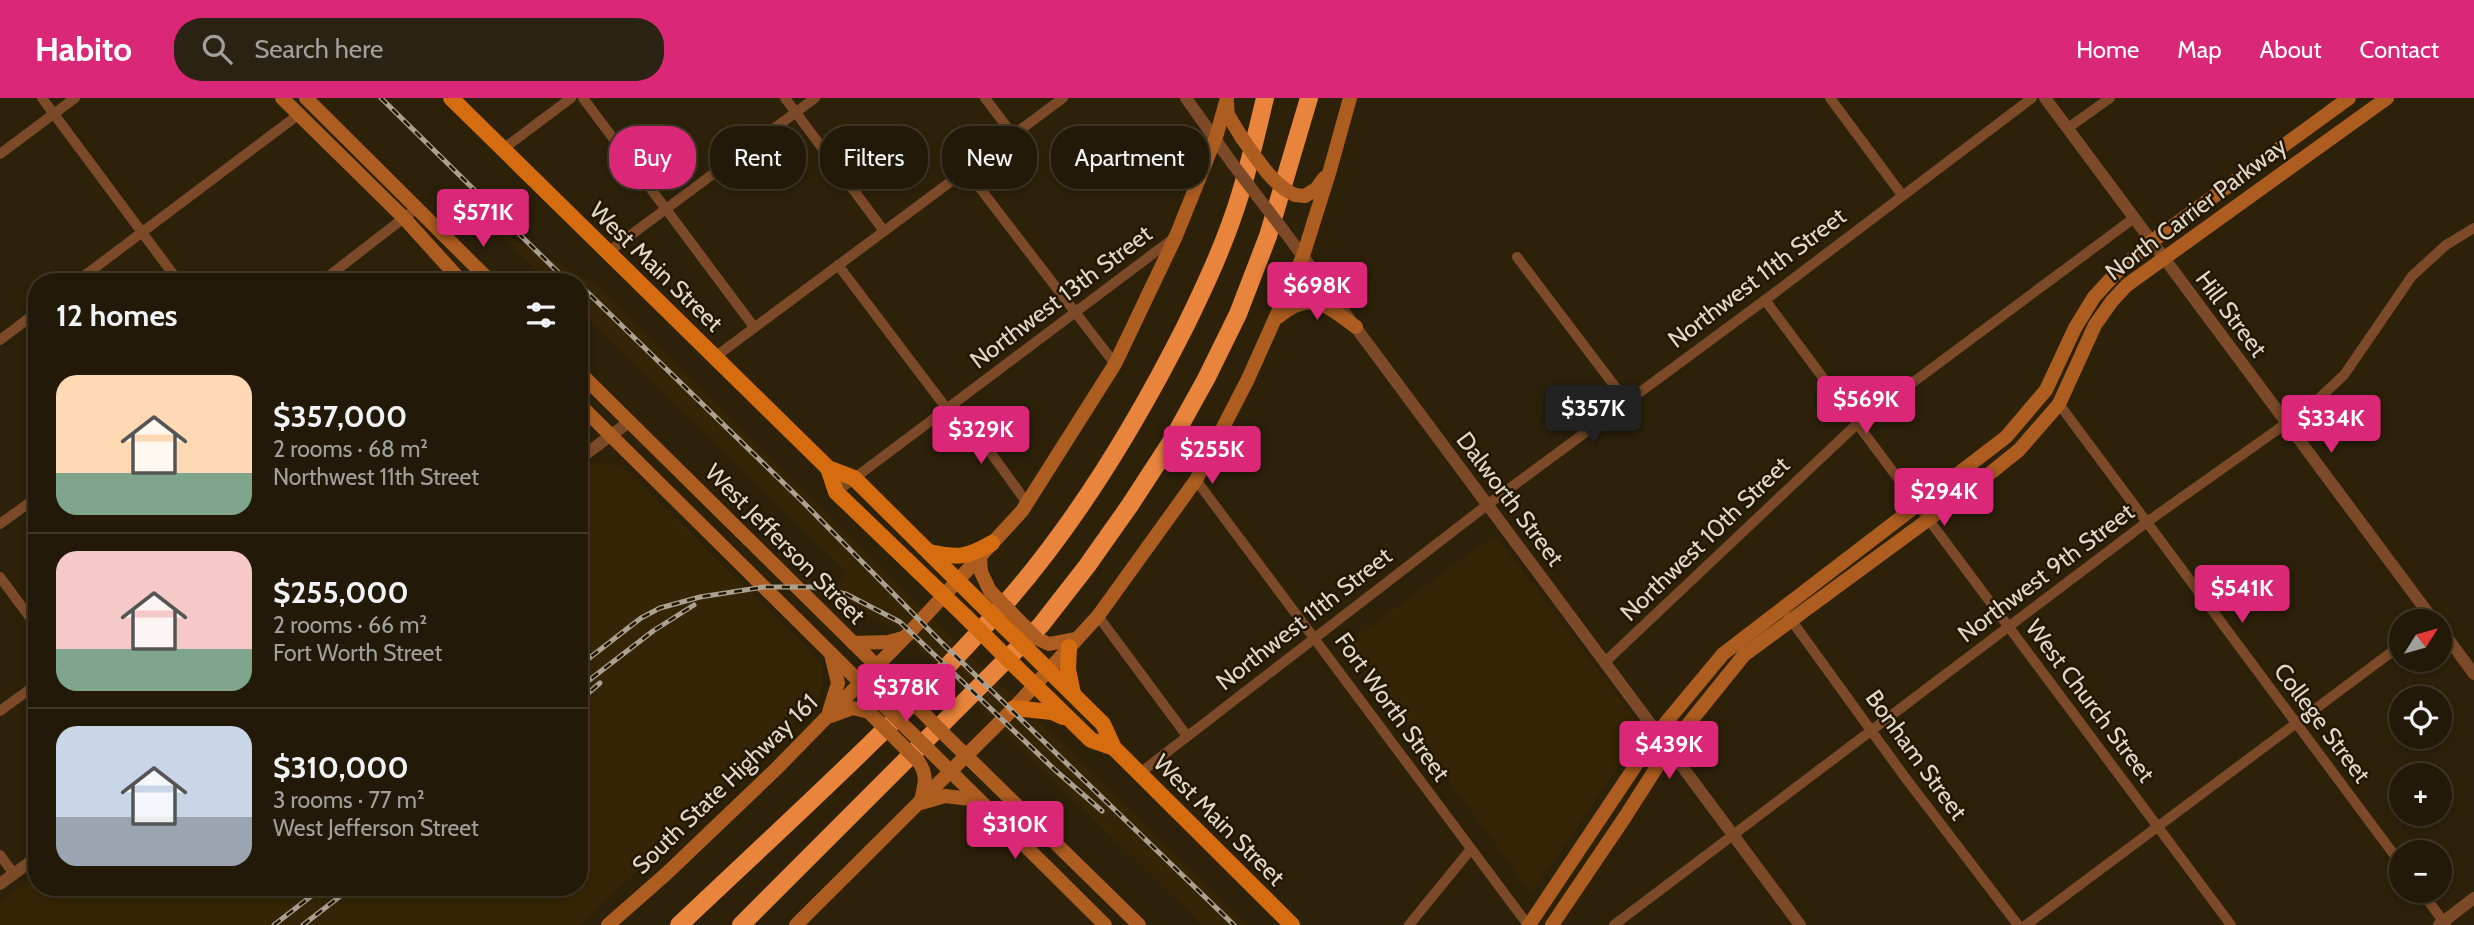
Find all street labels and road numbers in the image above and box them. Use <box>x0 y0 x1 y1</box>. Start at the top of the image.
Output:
street label: North Carrier Parkway <box>2099 131 2292 286</box>
street label: West Main Street <box>584 196 729 337</box>
street label: Northwest 11th Street <box>1662 201 1851 354</box>
street label: Northwest 13th Street <box>964 219 1157 374</box>
street label: Hill Street <box>2190 265 2273 362</box>
street label: Dalworth Street <box>1451 426 1570 572</box>
street label: Northwest 10th Street <box>1614 450 1795 627</box>
street label: West Jefferson Street <box>699 457 872 630</box>
street label: Northwest 9th Street <box>1952 497 2140 648</box>
street label: Northwest 11th Street <box>1210 541 1397 696</box>
street label: West Church Street <box>2020 614 2161 788</box>
street label: Fort Worth Street <box>1329 627 1456 787</box>
street label: College Street <box>2268 657 2377 788</box>
street label: Bonham Street <box>1860 684 1973 825</box>
street label: South State Highway 161 <box>626 688 823 880</box>
street label: West Main Street <box>1148 748 1291 891</box>

